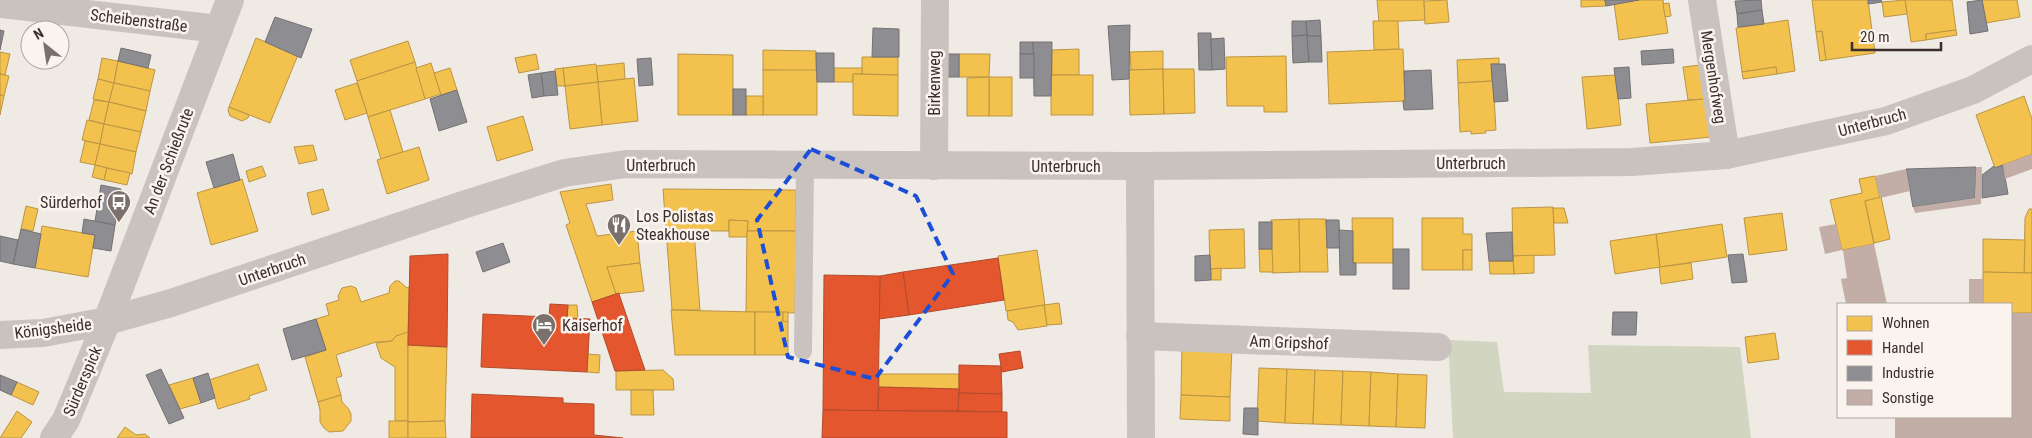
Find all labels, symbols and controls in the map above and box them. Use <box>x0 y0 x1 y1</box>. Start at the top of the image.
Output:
street label: Scheibenstraße <box>89 5 189 36</box>
north arrow <box>20 20 70 70</box>
scale bar <box>1852 20 1941 52</box>
text: N <box>31 25 46 43</box>
text: 20 m <box>1860 28 1890 46</box>
street label: Mergenhofweg <box>1697 29 1730 125</box>
street label: Birkenweg <box>925 50 944 116</box>
street label: Unterbruch <box>1836 104 1908 141</box>
street label: An der Schießrute <box>139 105 197 217</box>
street label: Unterbruch <box>1436 154 1506 173</box>
street label: Unterbruch <box>626 156 696 175</box>
street label: Unterbruch <box>1031 157 1101 176</box>
bus stop icon: Sürderhof <box>106 189 132 223</box>
place label: Sürderhof <box>40 193 102 212</box>
place label: Los Polistas Steakhouse <box>636 207 714 244</box>
restaurant icon: Los Polistas Steakhouse <box>606 212 632 246</box>
street label: Unterbruch <box>236 249 308 290</box>
legend <box>1837 303 2012 418</box>
hotel icon: Kaiserhof <box>531 312 557 346</box>
street label: Königsheide <box>13 314 93 343</box>
text: Wohnen <box>1882 314 1930 332</box>
place label: Kaiserhof <box>562 316 623 335</box>
street label: Am Gripshof <box>1249 332 1329 353</box>
text: Handel <box>1882 339 1924 357</box>
street label: Sürderspick <box>59 342 106 419</box>
text: Industrie <box>1882 364 1934 382</box>
text: Sonstige <box>1882 389 1934 407</box>

